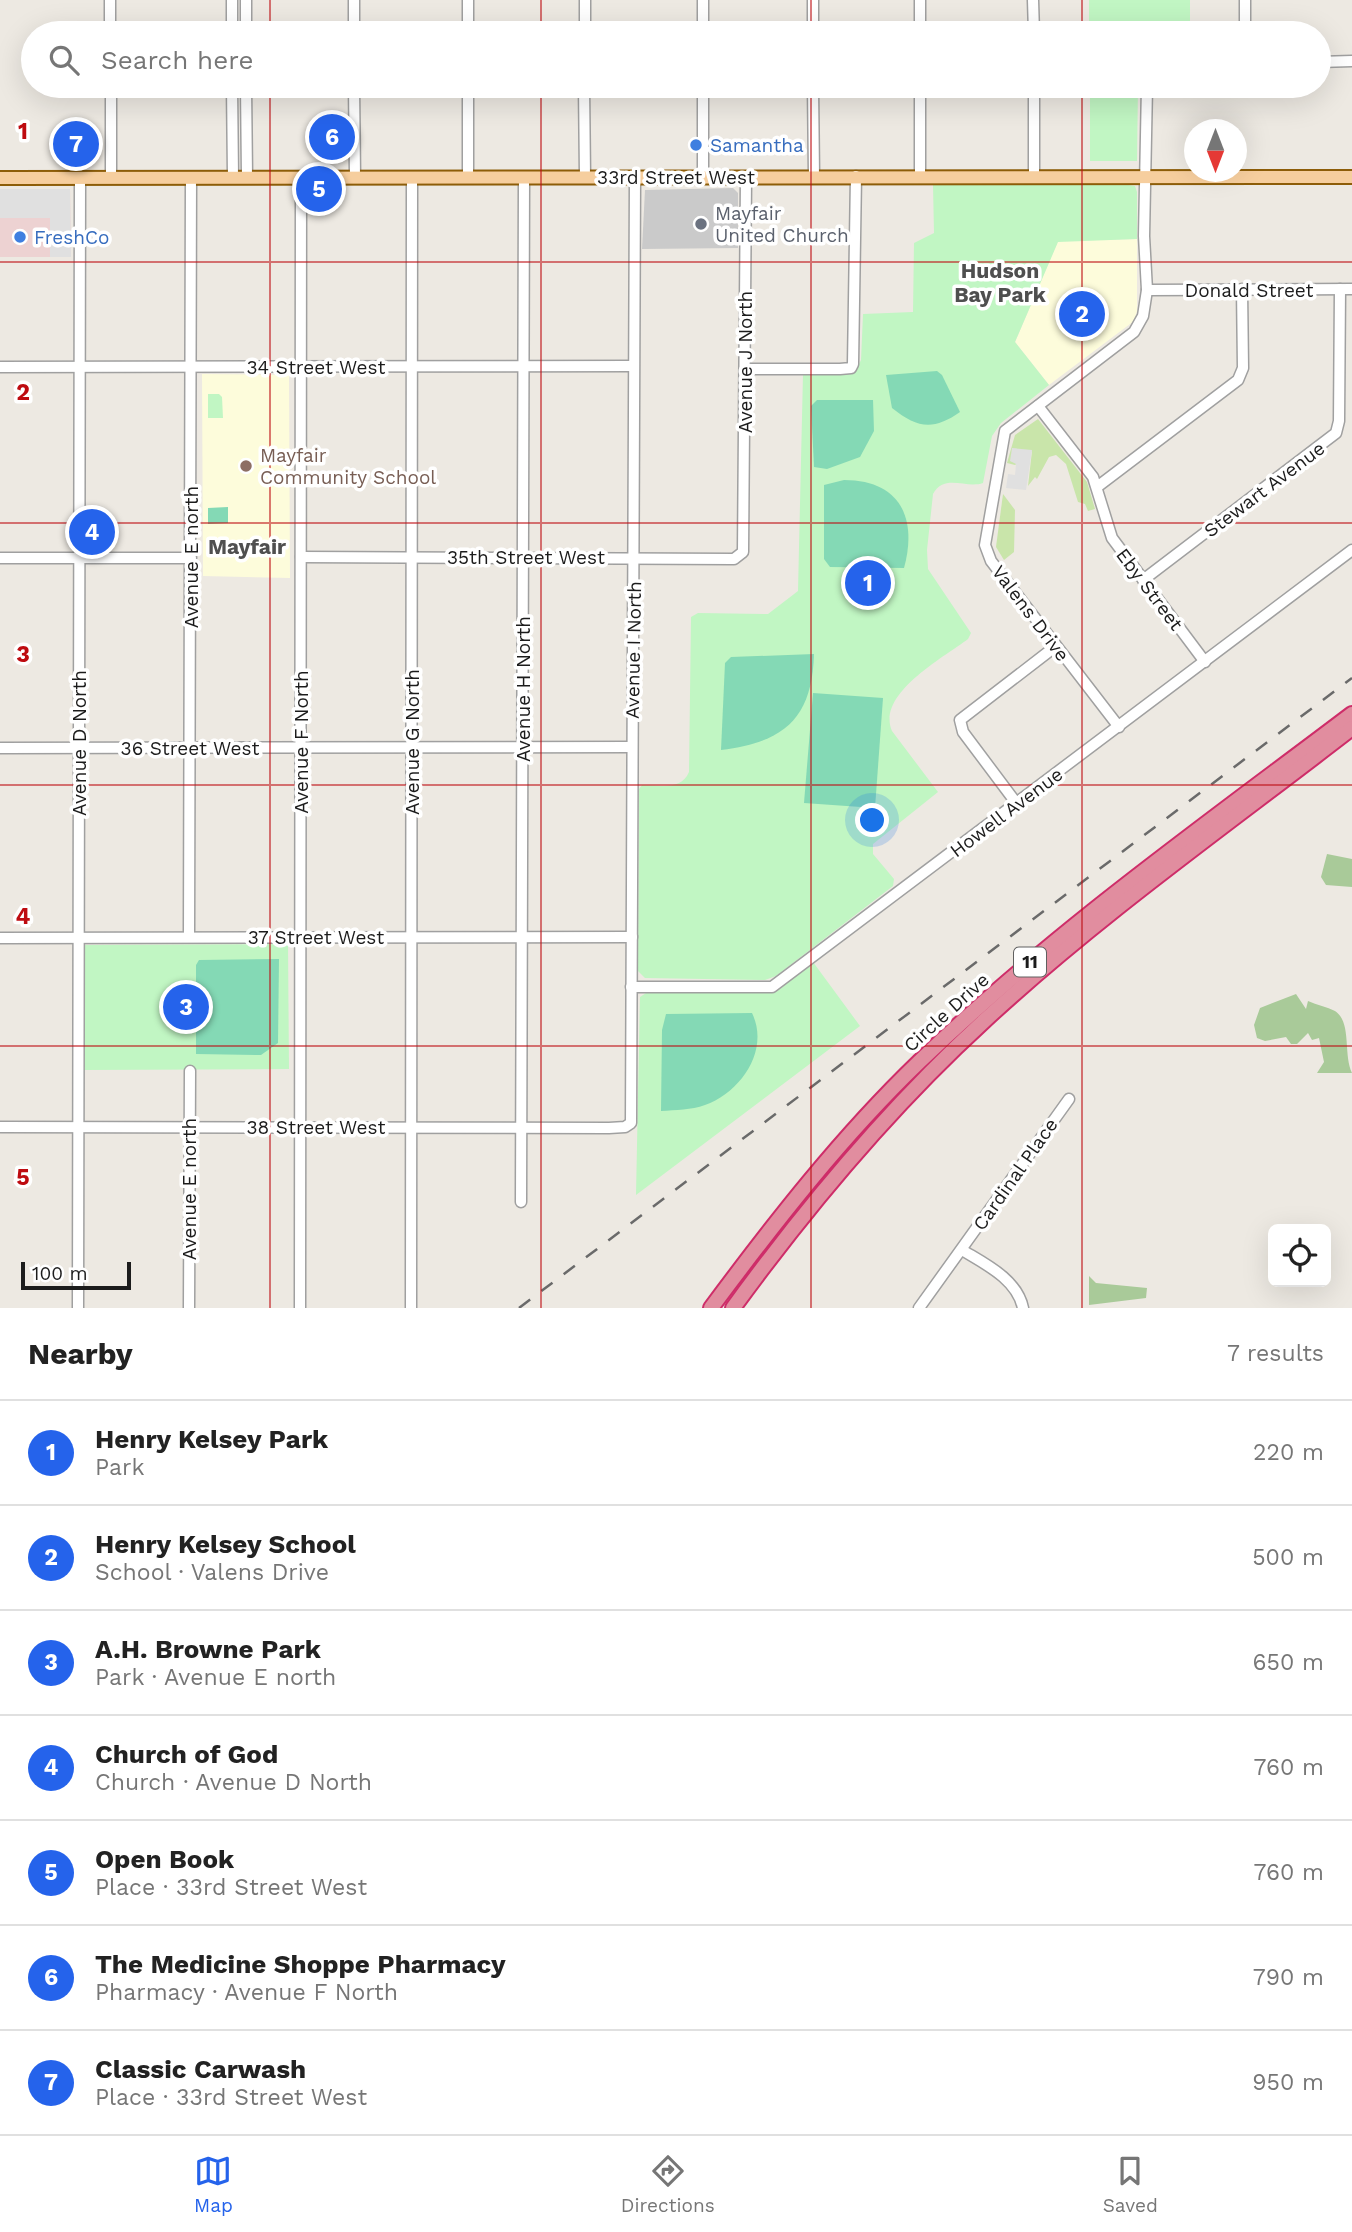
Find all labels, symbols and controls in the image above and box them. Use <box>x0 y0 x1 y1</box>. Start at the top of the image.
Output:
search box <box>21 21 1331 98</box>
icon: search <box>45 41 83 79</box>
text: Search here <box>101 45 253 75</box>
pin: 6 <box>309 111 355 163</box>
text: 1 <box>18 118 28 145</box>
pin: 7 <box>53 118 99 170</box>
north arrow <box>1184 119 1247 182</box>
place label: Samantha <box>710 134 804 157</box>
marker: Samantha <box>688 137 704 153</box>
pin: 5 <box>296 163 342 215</box>
street label: 33rd Street West <box>597 166 755 189</box>
place label: Mayfair United Church <box>715 202 849 247</box>
marker: Mayfair United Church <box>693 216 709 232</box>
place label: FreshCo <box>34 226 109 249</box>
marker: FreshCo <box>12 229 28 245</box>
district label: Hudson Bay Park <box>954 258 1047 307</box>
street label: Donald Street <box>1184 279 1314 302</box>
pin: 2 <box>1059 288 1105 340</box>
street label: Avenue J North <box>734 291 757 433</box>
street label: 34 Street West <box>247 356 385 379</box>
text: 2 <box>16 379 30 406</box>
street label: Stewart Avenue <box>1199 436 1329 542</box>
place label: Mayfair Community School <box>260 444 436 489</box>
marker: Mayfair Community School <box>238 458 254 474</box>
street label: Avenue E north <box>180 486 203 628</box>
pin: 4 <box>69 506 115 558</box>
district label: Mayfair <box>208 534 286 559</box>
street label: Eby Street <box>1111 544 1188 635</box>
street label: 35th Street West <box>447 546 605 569</box>
pin: 1 <box>845 557 891 609</box>
street label: Valens Drive <box>987 561 1074 666</box>
street label: Avenue I North <box>621 581 646 719</box>
street label: Avenue H North <box>512 616 535 762</box>
text: 3 <box>16 641 30 668</box>
street label: Avenue G North <box>401 669 424 815</box>
street label: Avenue D North <box>68 670 91 816</box>
street label: Avenue F North <box>290 670 313 814</box>
street label: 36 Street West <box>121 737 259 760</box>
street label: Howell Avenue <box>945 762 1067 862</box>
your location <box>855 803 889 837</box>
text: 4 <box>16 903 31 930</box>
street label: 37 Street West <box>248 926 384 949</box>
road number: 11 <box>1014 947 1046 976</box>
street label: Circle Drive <box>899 968 994 1057</box>
pin: 3 <box>163 981 209 1033</box>
street label: Cardinal Place <box>968 1114 1063 1235</box>
street label: 38 Street West <box>246 1116 386 1139</box>
street label: Avenue E north <box>178 1118 201 1260</box>
text: 5 <box>16 1164 30 1191</box>
map controls <box>1268 1224 1331 1287</box>
button: locate <box>1268 1224 1331 1287</box>
scale bar <box>21 1259 131 1291</box>
text: 100 m <box>32 1262 88 1285</box>
text: Nearby <box>28 1336 133 1371</box>
text: 7 results <box>1227 1340 1324 1367</box>
text: Henry Kelsey Park <box>95 1424 328 1454</box>
text: 1 <box>46 1439 56 1466</box>
text: 220 m <box>1253 1439 1324 1466</box>
text: Park <box>95 1454 144 1481</box>
text: Henry Kelsey School <box>95 1529 356 1559</box>
text: 2 <box>44 1544 58 1571</box>
text: 500 m <box>1252 1544 1324 1571</box>
text: School · Valens Drive <box>95 1559 329 1586</box>
text: A.H. Browne Park <box>95 1634 321 1664</box>
text: 3 <box>44 1649 58 1676</box>
text: 650 m <box>1253 1649 1324 1676</box>
text: Park · Avenue E north <box>95 1664 336 1691</box>
text: Church of God <box>95 1739 278 1769</box>
text: 4 <box>44 1754 58 1781</box>
text: 760 m <box>1254 1754 1324 1781</box>
text: Church · Avenue D North <box>95 1769 372 1796</box>
text: Open Book <box>95 1844 234 1874</box>
text: 5 <box>44 1859 58 1886</box>
text: 760 m <box>1254 1859 1324 1886</box>
text: Place · 33rd Street West <box>95 1874 367 1901</box>
text: The Medicine Shoppe Pharmacy <box>95 1949 506 1979</box>
text: 6 <box>44 1964 58 1991</box>
text: 790 m <box>1253 1964 1324 1991</box>
text: Pharmacy · Avenue F North <box>95 1979 398 2006</box>
text: Classic Carwash <box>95 2054 306 2084</box>
text: 7 <box>44 2069 58 2096</box>
text: 950 m <box>1252 2069 1324 2096</box>
text: Place · 33rd Street West <box>95 2084 367 2111</box>
tab: Map <box>194 2152 233 2217</box>
tab: Directions <box>621 2152 715 2217</box>
tab: Saved <box>1103 2152 1158 2217</box>

